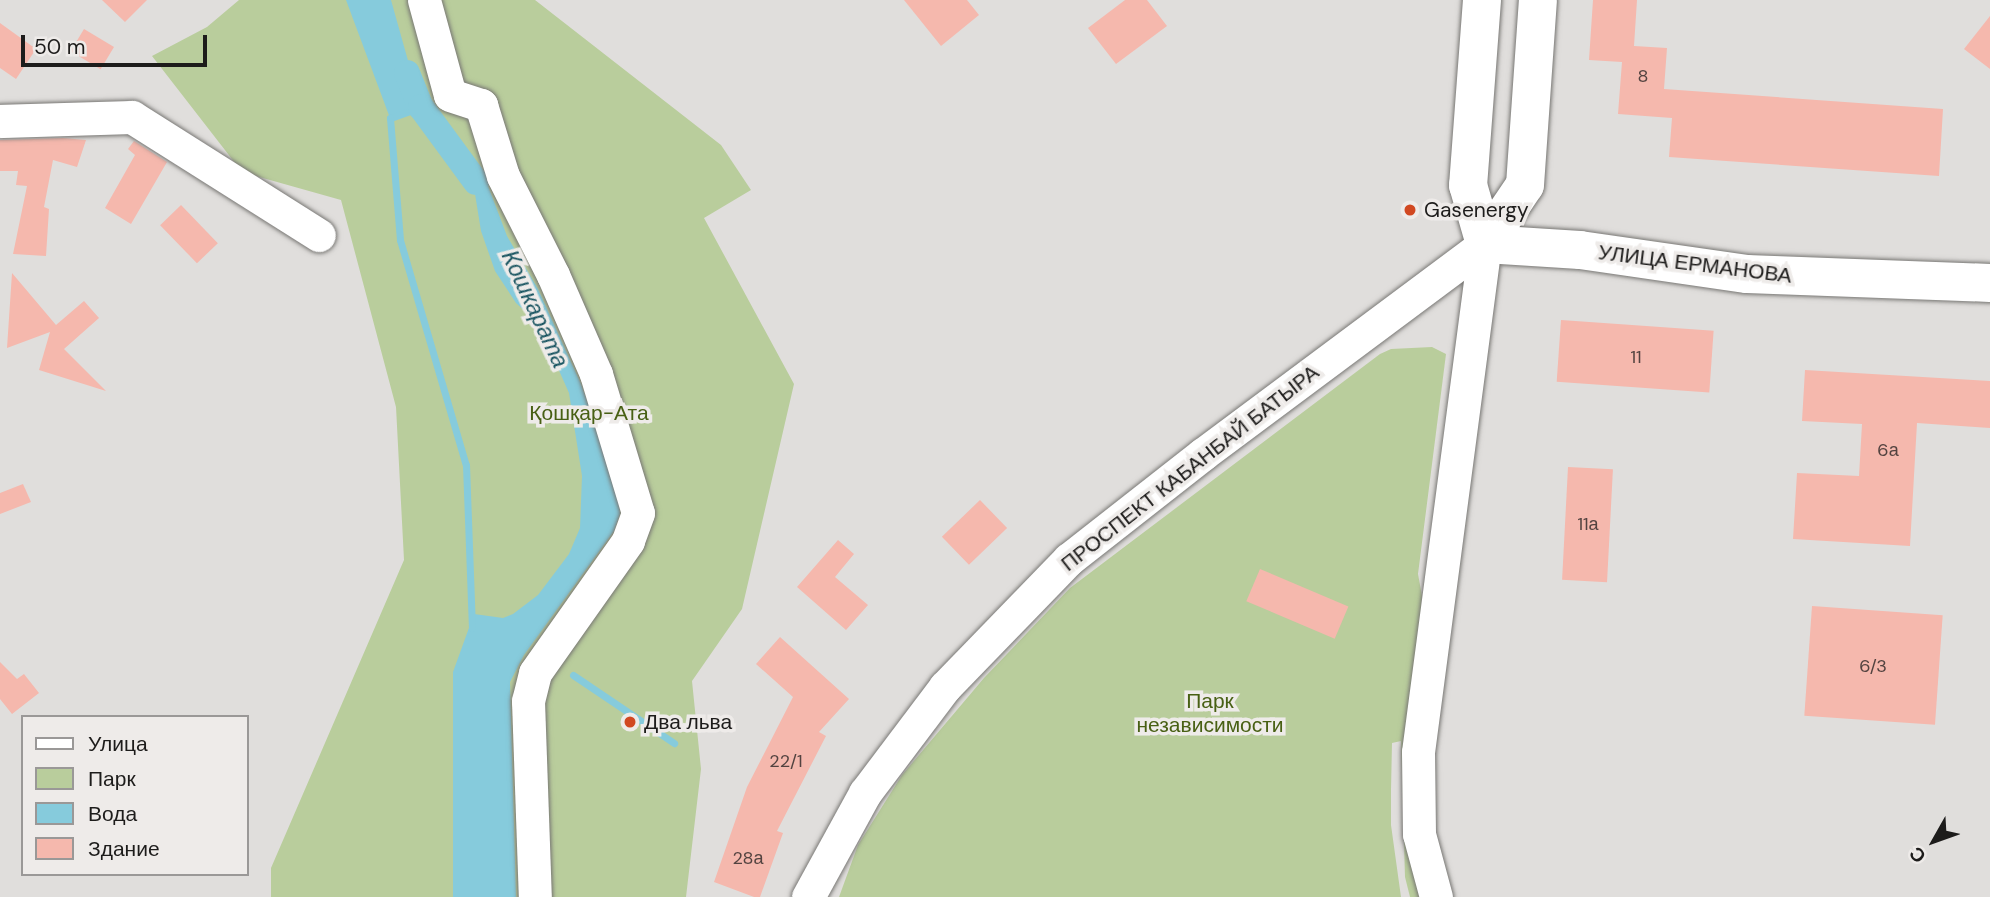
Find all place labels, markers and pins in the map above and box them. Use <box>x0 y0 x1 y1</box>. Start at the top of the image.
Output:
place label: Gasenergy <box>1424 197 1529 223</box>
marker: Gasenergy <box>1402 202 1418 218</box>
place label: Два льва <box>644 709 732 735</box>
marker: Два льва <box>622 714 638 730</box>

